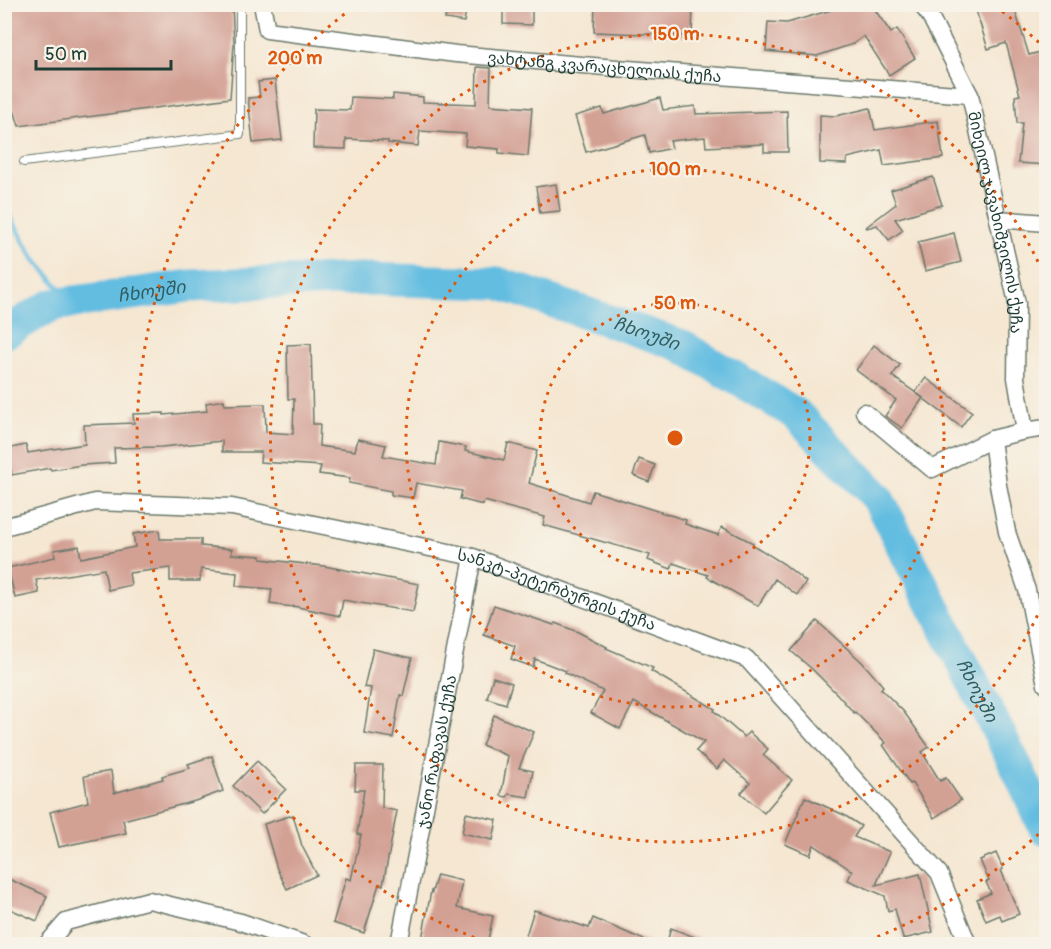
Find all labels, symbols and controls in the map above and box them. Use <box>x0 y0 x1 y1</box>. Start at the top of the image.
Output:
text: 150 m <box>651 23 700 46</box>
scale bar <box>36 33 171 71</box>
text: 50 m <box>45 43 87 66</box>
text: 200 m <box>268 47 322 70</box>
street label: ვახტანგ კვარაცხელიას ქუჩა <box>487 48 722 87</box>
street label: მიხეილ ჯავახიშვილის ქუჩა <box>963 110 1026 334</box>
text: 100 m <box>649 158 701 181</box>
water label: ჩხოუში <box>116 276 187 308</box>
text: 50 m <box>654 292 696 315</box>
water label: ჩხოუში <box>610 312 683 356</box>
centre of rings <box>665 428 685 448</box>
street label: სანკტ-პეტერბურგის ქუჩა <box>455 545 658 635</box>
water label: ჩხოუში <box>951 655 1003 727</box>
street label: ჯანო რაფავას ქუჩა <box>412 673 461 830</box>

